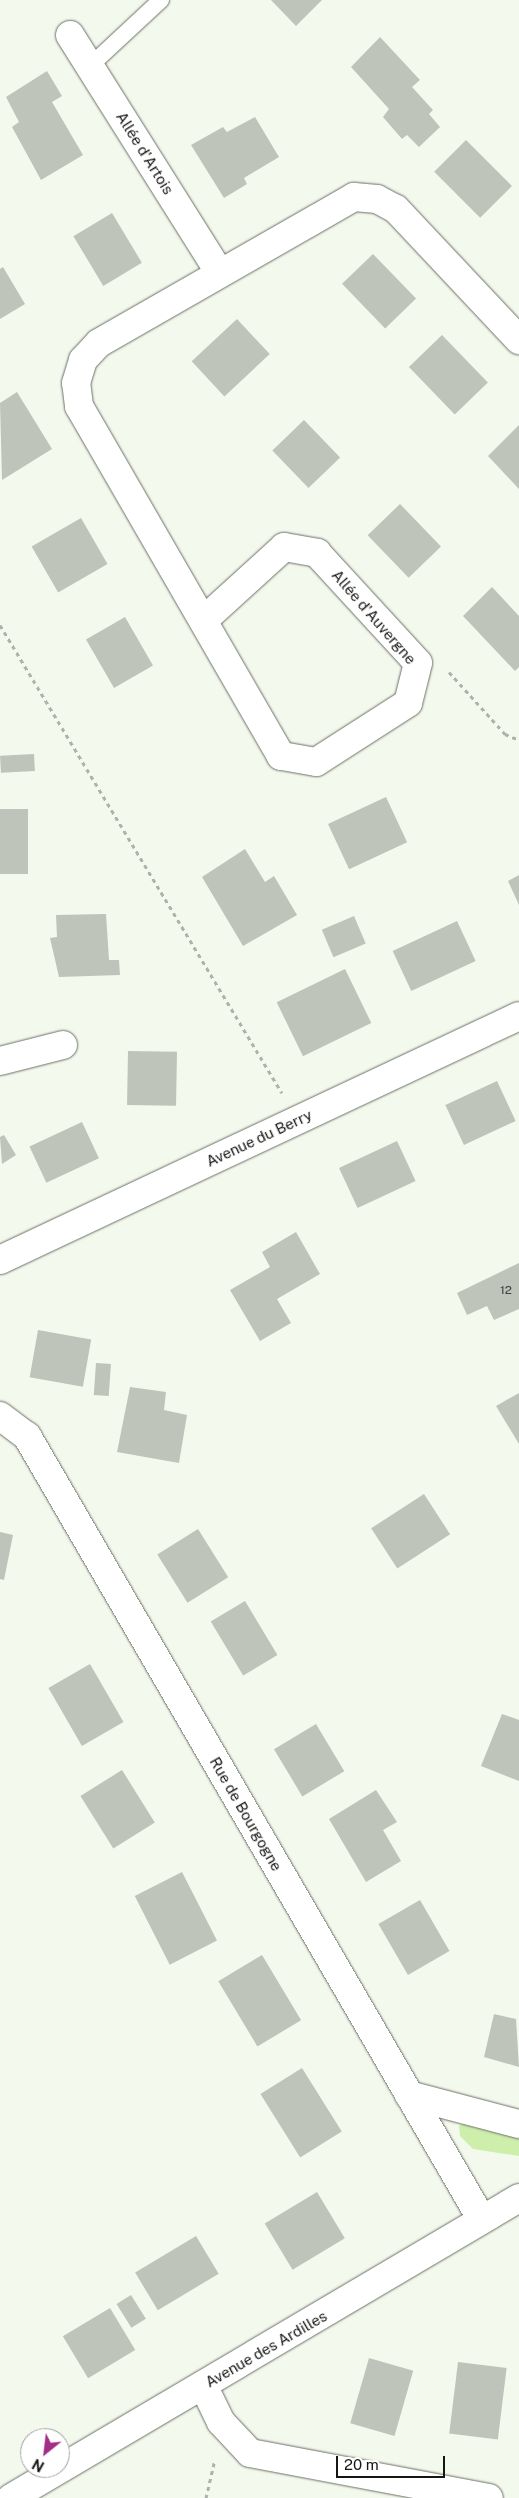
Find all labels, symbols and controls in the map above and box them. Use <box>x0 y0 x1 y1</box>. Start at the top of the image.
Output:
street label: Allée d'Artois <box>112 108 178 198</box>
street label: Allée d'Auvergne <box>328 566 420 668</box>
street label: Avenue du Berry <box>203 1106 315 1170</box>
house number: 12 <box>500 1284 512 1298</box>
street label: Rue de Bourgogne <box>206 1754 286 1874</box>
street label: Avenue des Ardilles <box>202 2307 330 2391</box>
north arrow <box>20 2428 70 2478</box>
scale bar <box>339 2446 448 2478</box>
text: N <box>30 2456 47 2475</box>
text: 20 m <box>344 2456 379 2473</box>

